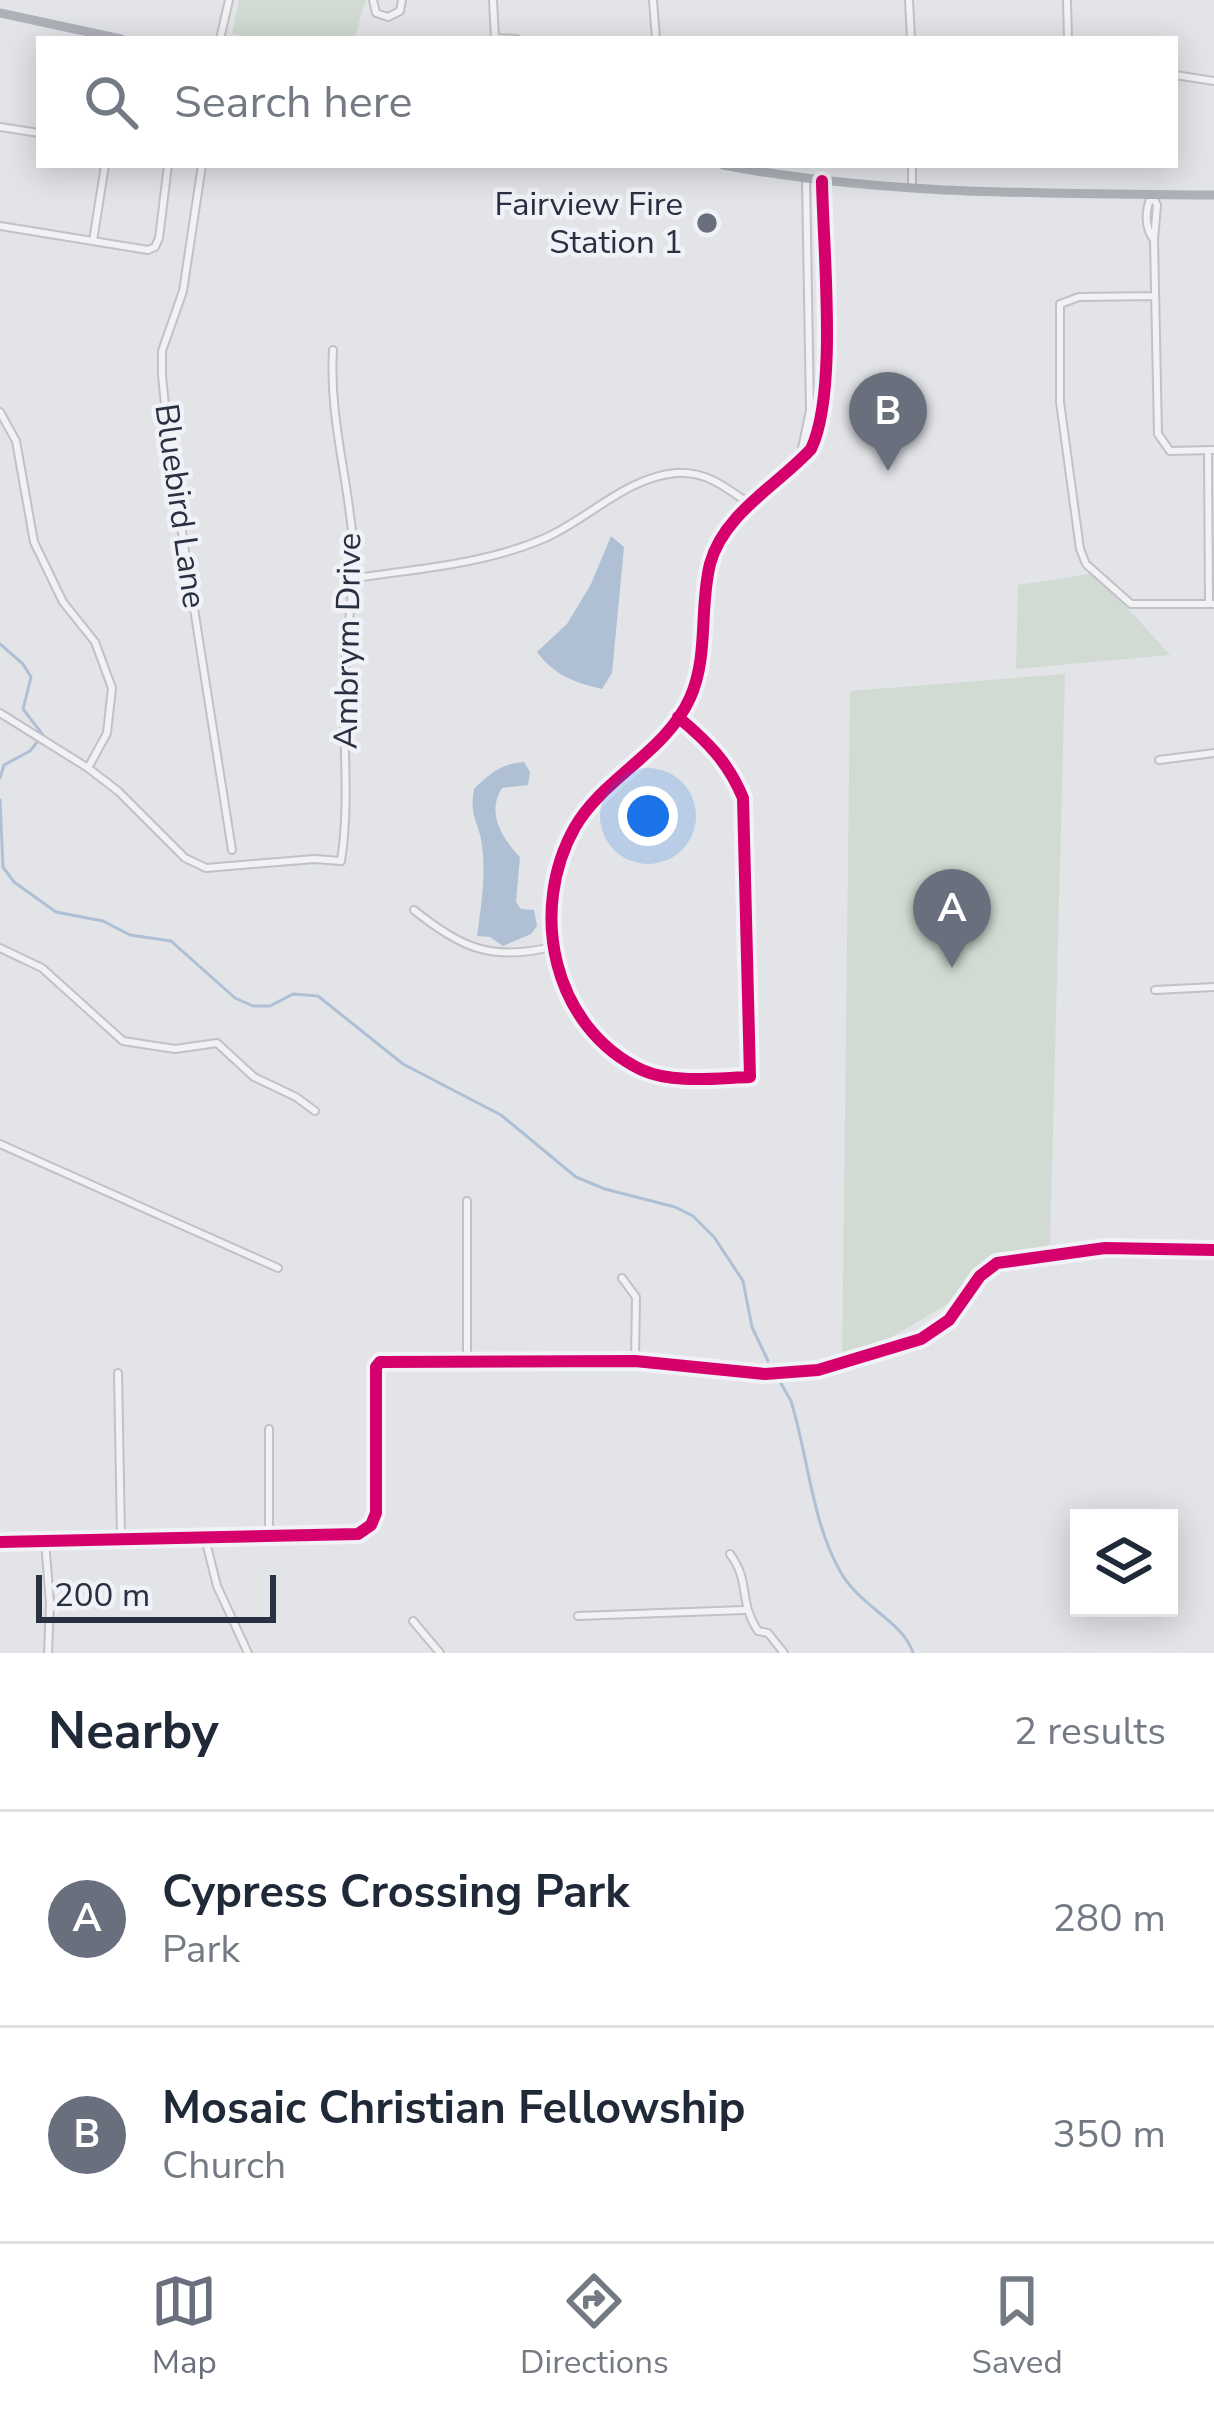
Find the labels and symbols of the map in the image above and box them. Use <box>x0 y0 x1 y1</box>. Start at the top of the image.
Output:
place label: Fairview Fire Station 1 <box>494 182 683 265</box>
marker: Fairview Fire Station 1 <box>694 210 720 236</box>
pin: B <box>849 372 927 471</box>
street label: Bluebird Lane <box>143 401 217 611</box>
street label: Ambrym Drive <box>324 532 372 750</box>
your location <box>618 786 678 846</box>
pin: A <box>913 869 991 968</box>
scale bar <box>36 1569 276 1622</box>

